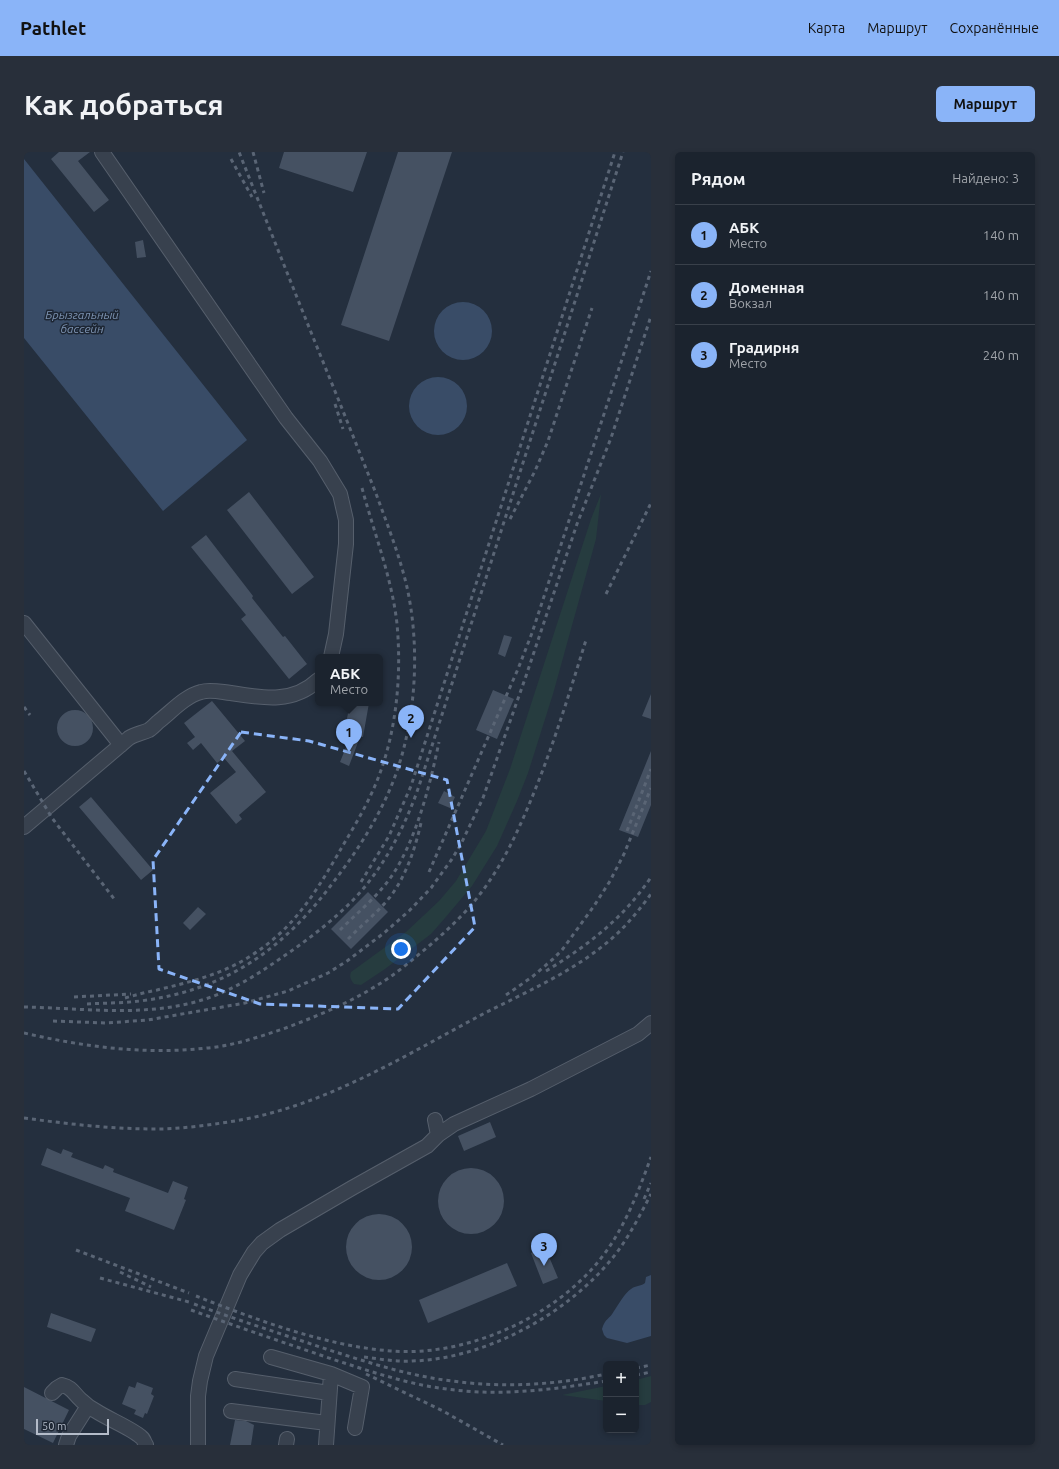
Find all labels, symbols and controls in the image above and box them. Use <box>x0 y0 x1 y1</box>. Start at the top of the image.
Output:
text: Pathlet <box>20 17 86 39</box>
text: Карта <box>808 20 845 36</box>
text: Маршрут <box>867 20 928 36</box>
text: Сохранённые <box>950 20 1039 36</box>
button: Маршрут <box>936 86 1035 122</box>
text: Как добраться <box>24 89 223 120</box>
text: Рядом <box>691 169 746 188</box>
text: Найдено: 3 <box>952 171 1019 185</box>
text: АБК <box>729 219 759 236</box>
text: 1 <box>700 228 708 242</box>
text: 140 m <box>983 228 1019 242</box>
text: Место <box>729 236 767 250</box>
text: Доменная <box>729 279 804 296</box>
text: 2 <box>700 288 708 302</box>
text: 140 m <box>983 288 1019 302</box>
text: Вокзал <box>729 296 772 310</box>
water label: Брызгальный бассейн <box>45 308 119 335</box>
text: Градирня <box>729 339 799 356</box>
text: 3 <box>700 348 708 362</box>
text: 240 m <box>983 348 1019 362</box>
text: Место <box>729 356 767 370</box>
popup <box>315 654 383 706</box>
text: АБК <box>330 665 360 682</box>
text: Место <box>330 682 368 696</box>
pin: 2 <box>398 705 424 738</box>
pin: 1 <box>336 719 362 752</box>
your location <box>391 939 411 959</box>
pin: 3 <box>531 1233 557 1266</box>
map controls <box>603 1361 639 1433</box>
button: + <box>603 1361 639 1397</box>
button: − <box>603 1397 639 1433</box>
scale bar <box>36 1417 109 1436</box>
text: 50 m <box>42 1420 66 1432</box>

